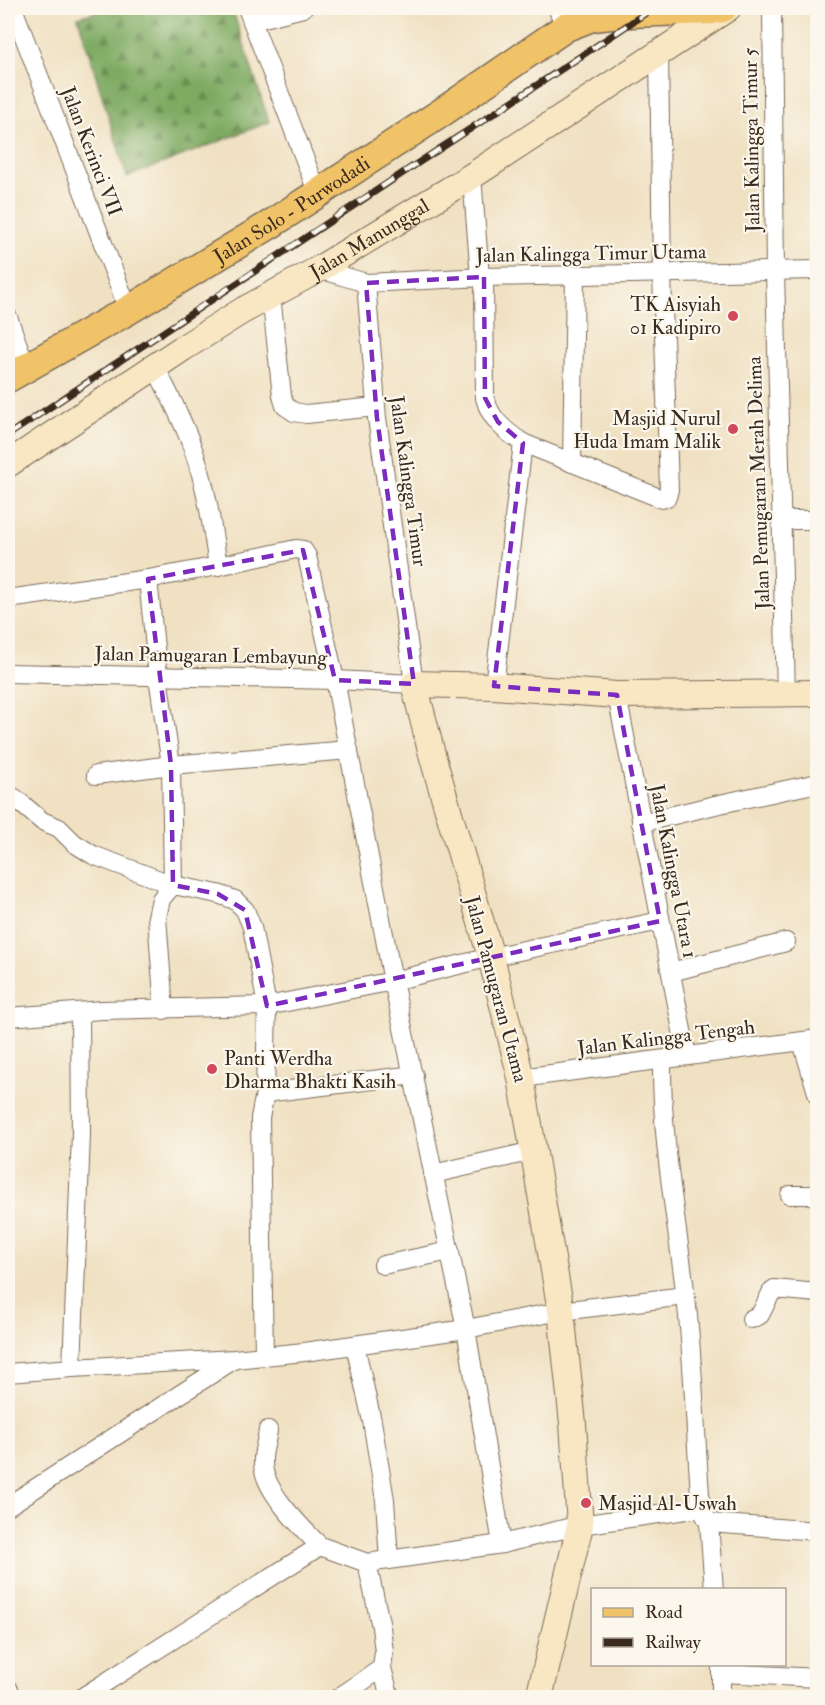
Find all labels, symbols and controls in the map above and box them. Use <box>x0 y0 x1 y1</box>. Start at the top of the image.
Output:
street label: Jalan Kalingga Timur 5 <box>737 47 766 234</box>
street label: Jalan Kerinci VII <box>55 82 128 219</box>
street label: Jalan Solo - Purwodadi <box>208 151 375 269</box>
street label: Jalan Manunggal <box>305 193 434 285</box>
street label: Jalan Kalingga Timur Utama <box>474 239 707 268</box>
place label: TK Aisyiah 01 Kadipiro <box>630 292 721 341</box>
marker: TK Aisyiah 01 Kadipiro <box>726 309 740 323</box>
street label: Jalan Pemugaran Merah Delima <box>742 355 775 611</box>
street label: Jalan Kalingga Timur <box>384 393 433 568</box>
place label: Masjid Nurul Huda Imam Malik <box>573 406 721 454</box>
marker: Masjid Nurul Huda Imam Malik <box>726 422 740 436</box>
street label: Jalan Pamugaran Lembayung <box>94 641 329 670</box>
street label: Jalan Kalingga Utara 1 <box>644 781 703 960</box>
street label: Jalan Pamugaran Utama <box>459 892 534 1086</box>
street label: Jalan Kalingga Tengah <box>575 1014 757 1061</box>
place label: Panti Werdha Dharma Bhakti Kasih <box>224 1046 397 1094</box>
marker: Panti Werdha Dharma Bhakti Kasih <box>205 1062 219 1076</box>
place label: Masjid Al-Uswah <box>598 1491 737 1516</box>
marker: Masjid Al-Uswah <box>579 1496 593 1510</box>
legend <box>591 1588 786 1666</box>
text: Road <box>645 1601 683 1624</box>
text: Railway <box>645 1631 702 1654</box>

